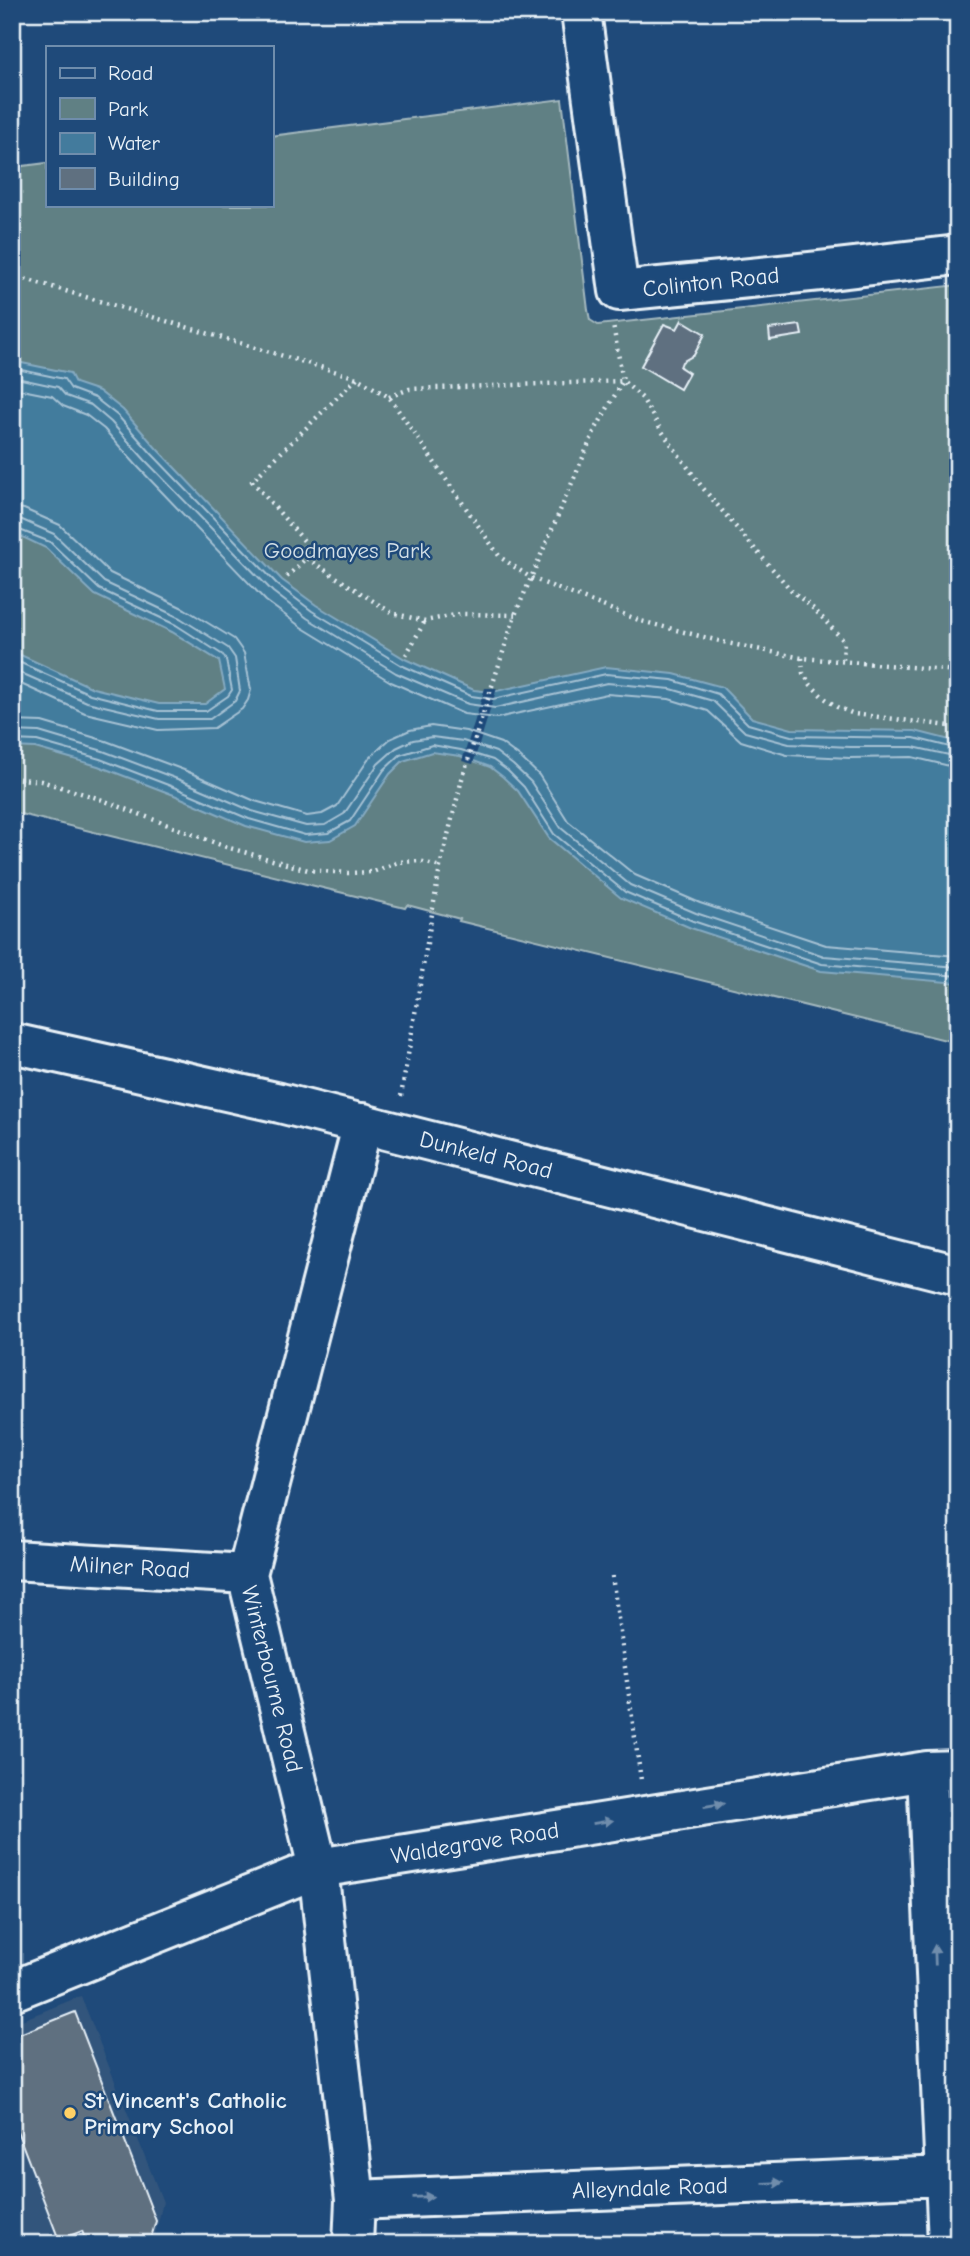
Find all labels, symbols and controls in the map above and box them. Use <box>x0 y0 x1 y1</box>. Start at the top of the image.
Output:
legend <box>46 46 273 206</box>
text: Road <box>108 61 153 85</box>
text: Park <box>108 97 148 121</box>
text: Water <box>108 131 161 155</box>
text: Building <box>108 167 180 191</box>
street label: Colinton Road <box>641 261 781 303</box>
park label: Goodmayes Park <box>264 537 430 564</box>
street label: Dunkeld Road <box>417 1125 555 1185</box>
street label: Milner Road <box>69 1550 191 1584</box>
street label: Winterbourne Road <box>236 1583 308 1775</box>
one-way arrow <box>703 1799 725 1810</box>
street label: Waldegrave Road <box>389 1816 561 1870</box>
one-way arrow <box>592 1816 614 1827</box>
one-way arrow <box>930 1944 941 1966</box>
place label: St Vincent's Catholic Primary School <box>84 2087 287 2140</box>
marker: St Vincent's Catholic Primary School <box>62 2105 78 2121</box>
street label: Alleyndale Road <box>572 2172 728 2204</box>
one-way arrow <box>762 2177 784 2188</box>
one-way arrow <box>413 2192 435 2203</box>

